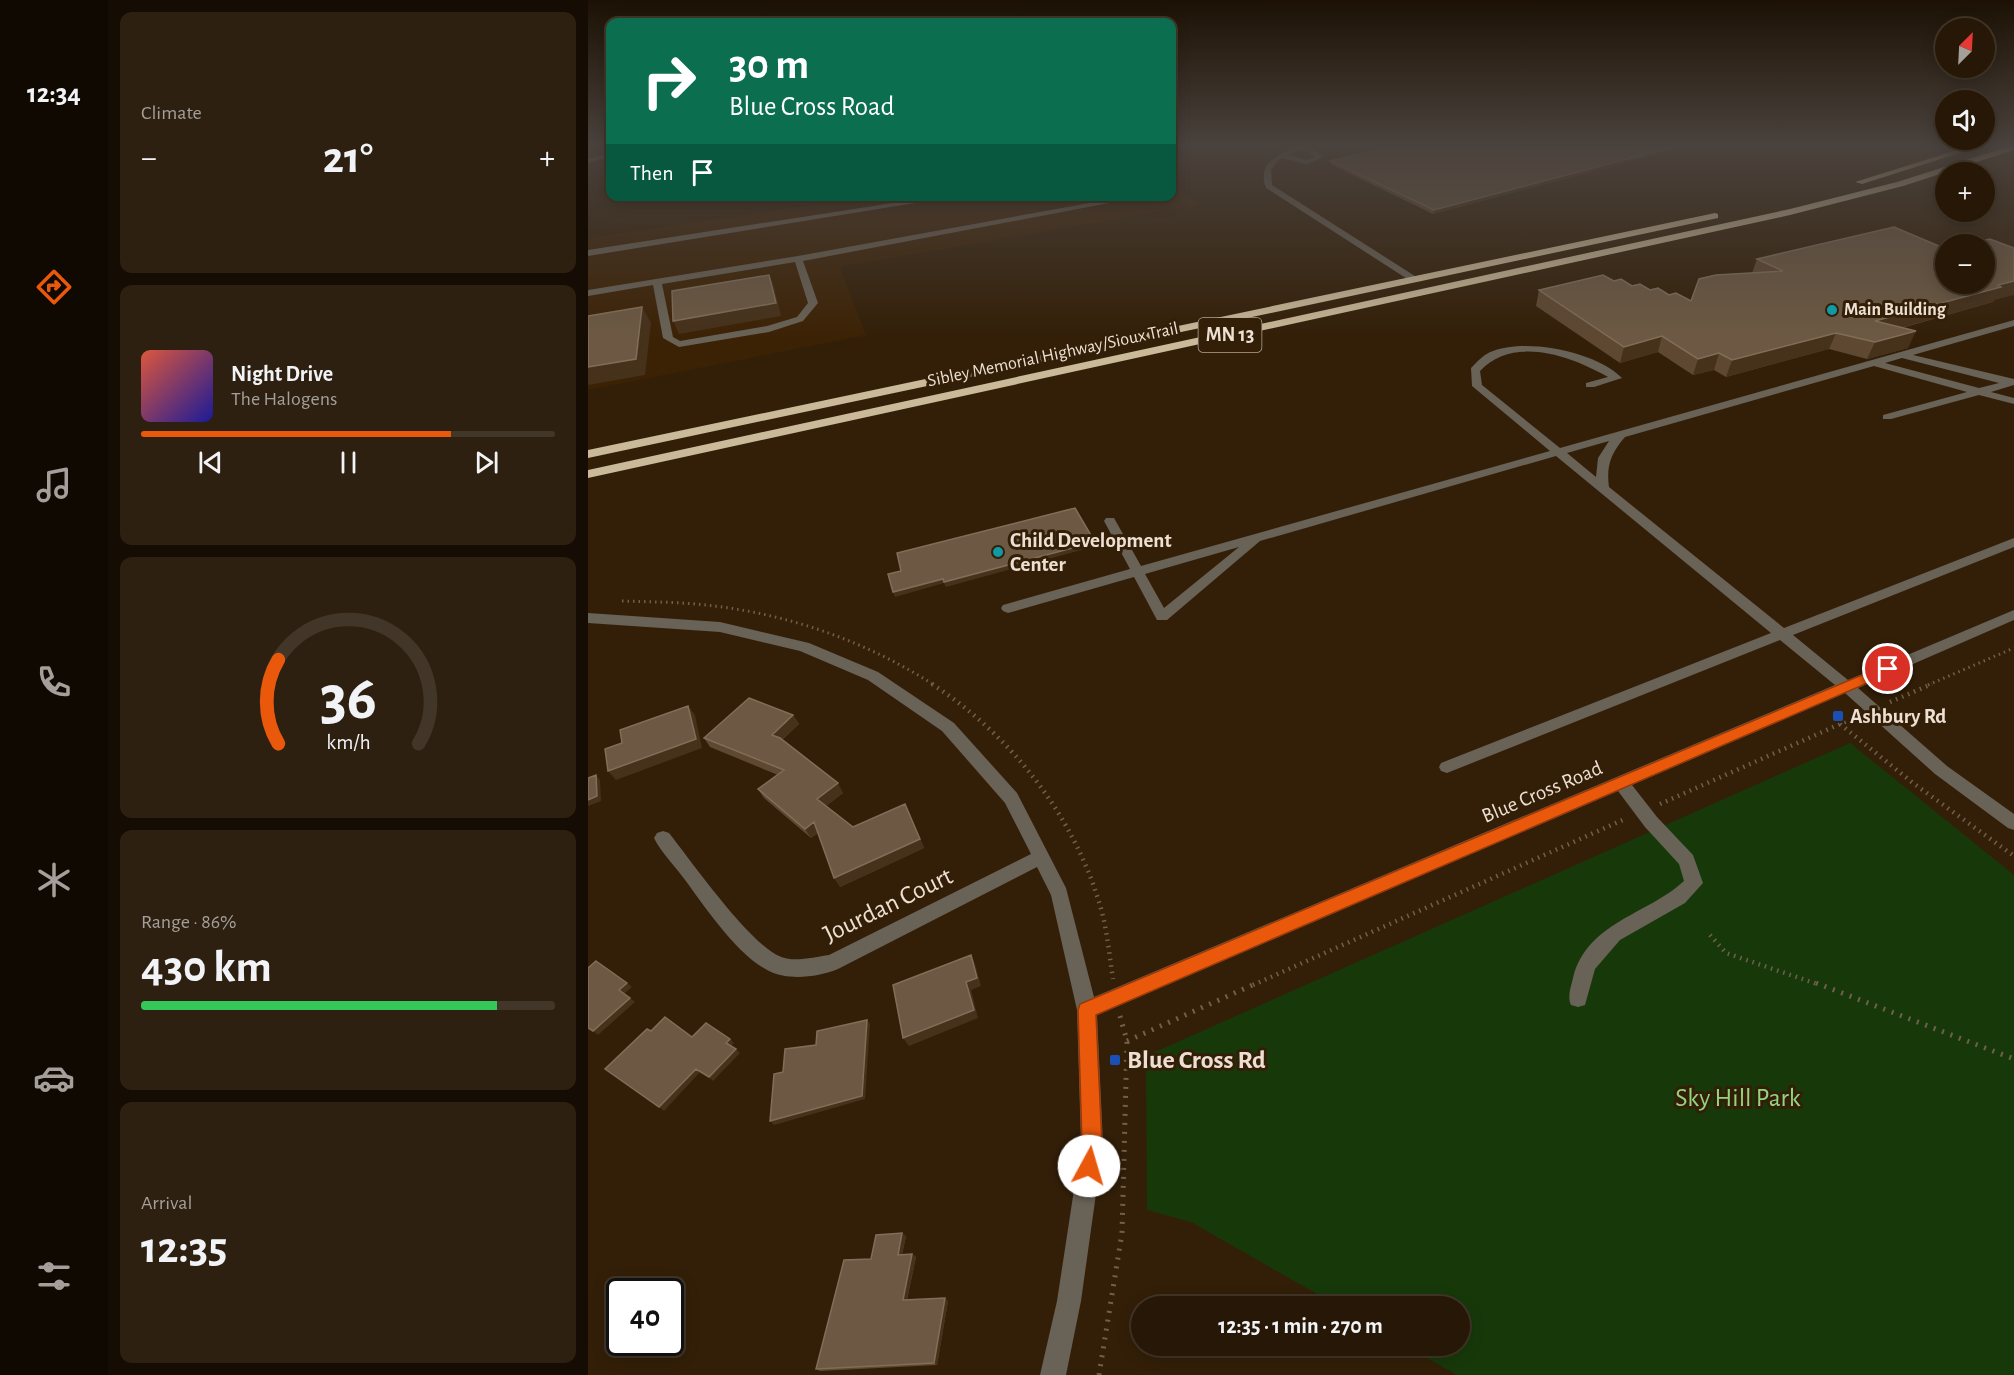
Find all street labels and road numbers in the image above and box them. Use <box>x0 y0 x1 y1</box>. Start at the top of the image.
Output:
road number: MN 13 <box>1198 318 1262 352</box>
street label: Sibley Memorial Highway/Sioux Trail <box>926 320 1180 390</box>
street label: Blue Cross Road <box>1479 757 1605 827</box>
street label: Jourdan Court <box>819 863 957 947</box>

